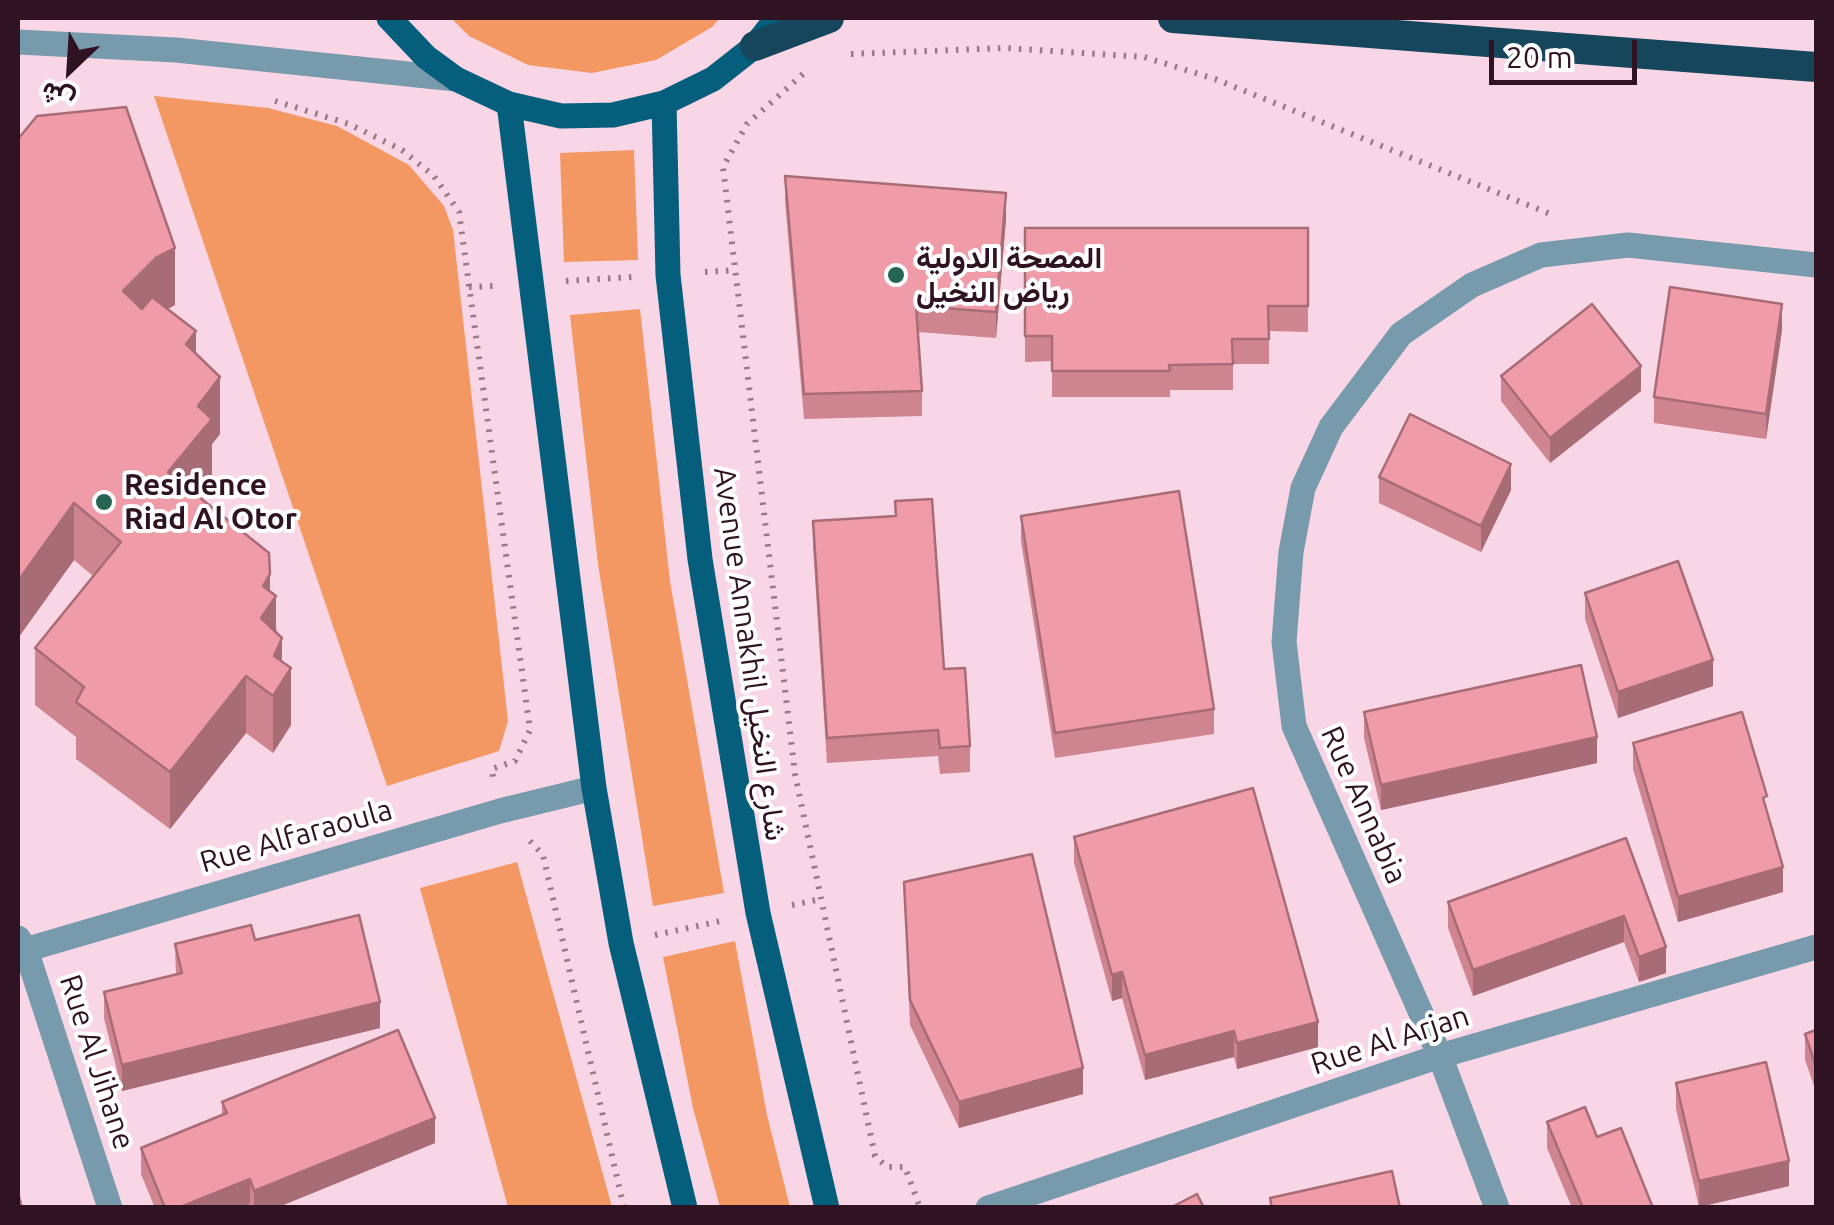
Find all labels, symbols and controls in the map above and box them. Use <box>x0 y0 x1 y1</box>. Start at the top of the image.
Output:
north arrow <box>20 20 120 120</box>
scale bar <box>1494 20 1642 82</box>
text: 20 m <box>1506 40 1573 74</box>
text: ش <box>35 76 79 119</box>
place label: المصحة الدولية رياض النخيل <box>916 240 1102 310</box>
marker: المصحة الدولية رياض النخيل <box>885 264 907 286</box>
street label: Avenue Annakhil شارع النخيل <box>706 465 794 843</box>
place label: Residence Riad Al Otor <box>124 467 297 538</box>
marker: Residence Riad Al Otor <box>93 491 115 513</box>
street label: Rue Annabia <box>1313 721 1415 889</box>
street label: Rue Alfaraoula <box>196 791 396 881</box>
street label: Rue Al Jihane <box>52 970 142 1154</box>
street label: Rue Al Arjan <box>1306 998 1474 1082</box>

